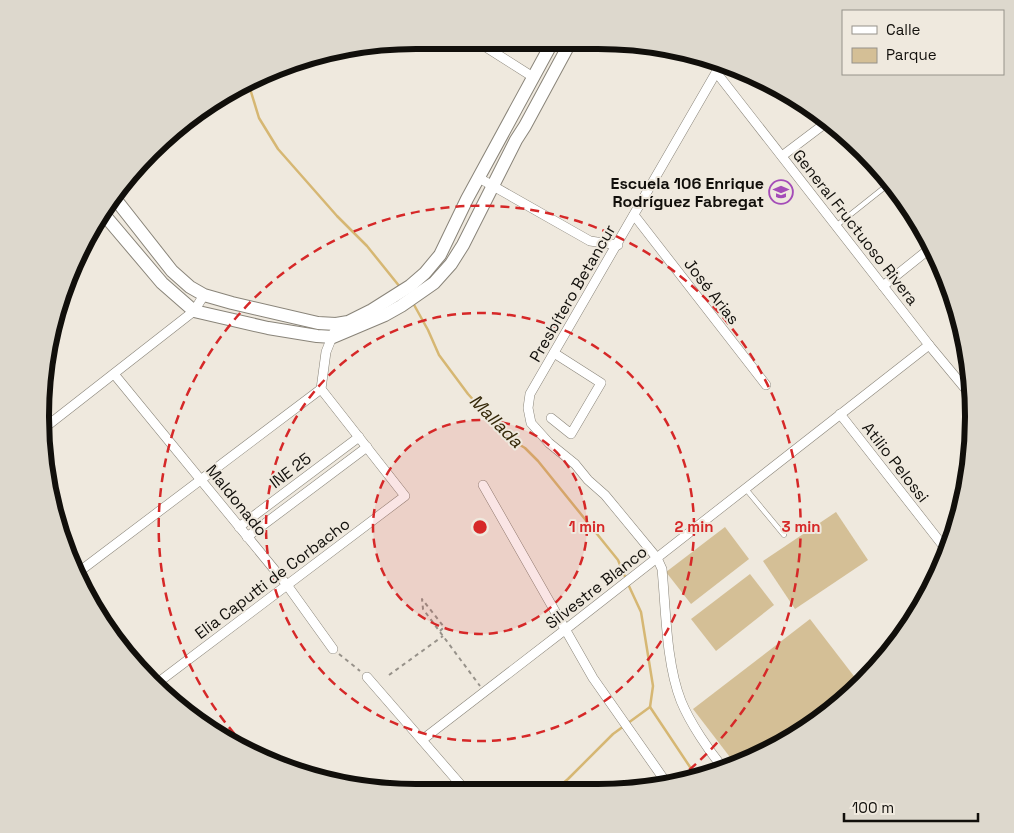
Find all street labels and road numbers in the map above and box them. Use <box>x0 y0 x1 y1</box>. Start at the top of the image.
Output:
street label: General Fructuoso Rivera <box>788 145 923 310</box>
street label: Presbítero Betancur <box>525 221 620 366</box>
street label: José Arias <box>679 254 744 329</box>
street label: Atilio Pelossi <box>858 418 934 507</box>
street label: INE 25 <box>265 448 315 493</box>
street label: Maldonado <box>201 460 272 540</box>
street label: Elia Caputti de Corbacho <box>191 513 354 644</box>
street label: Silvestre Blanco <box>541 541 651 634</box>

